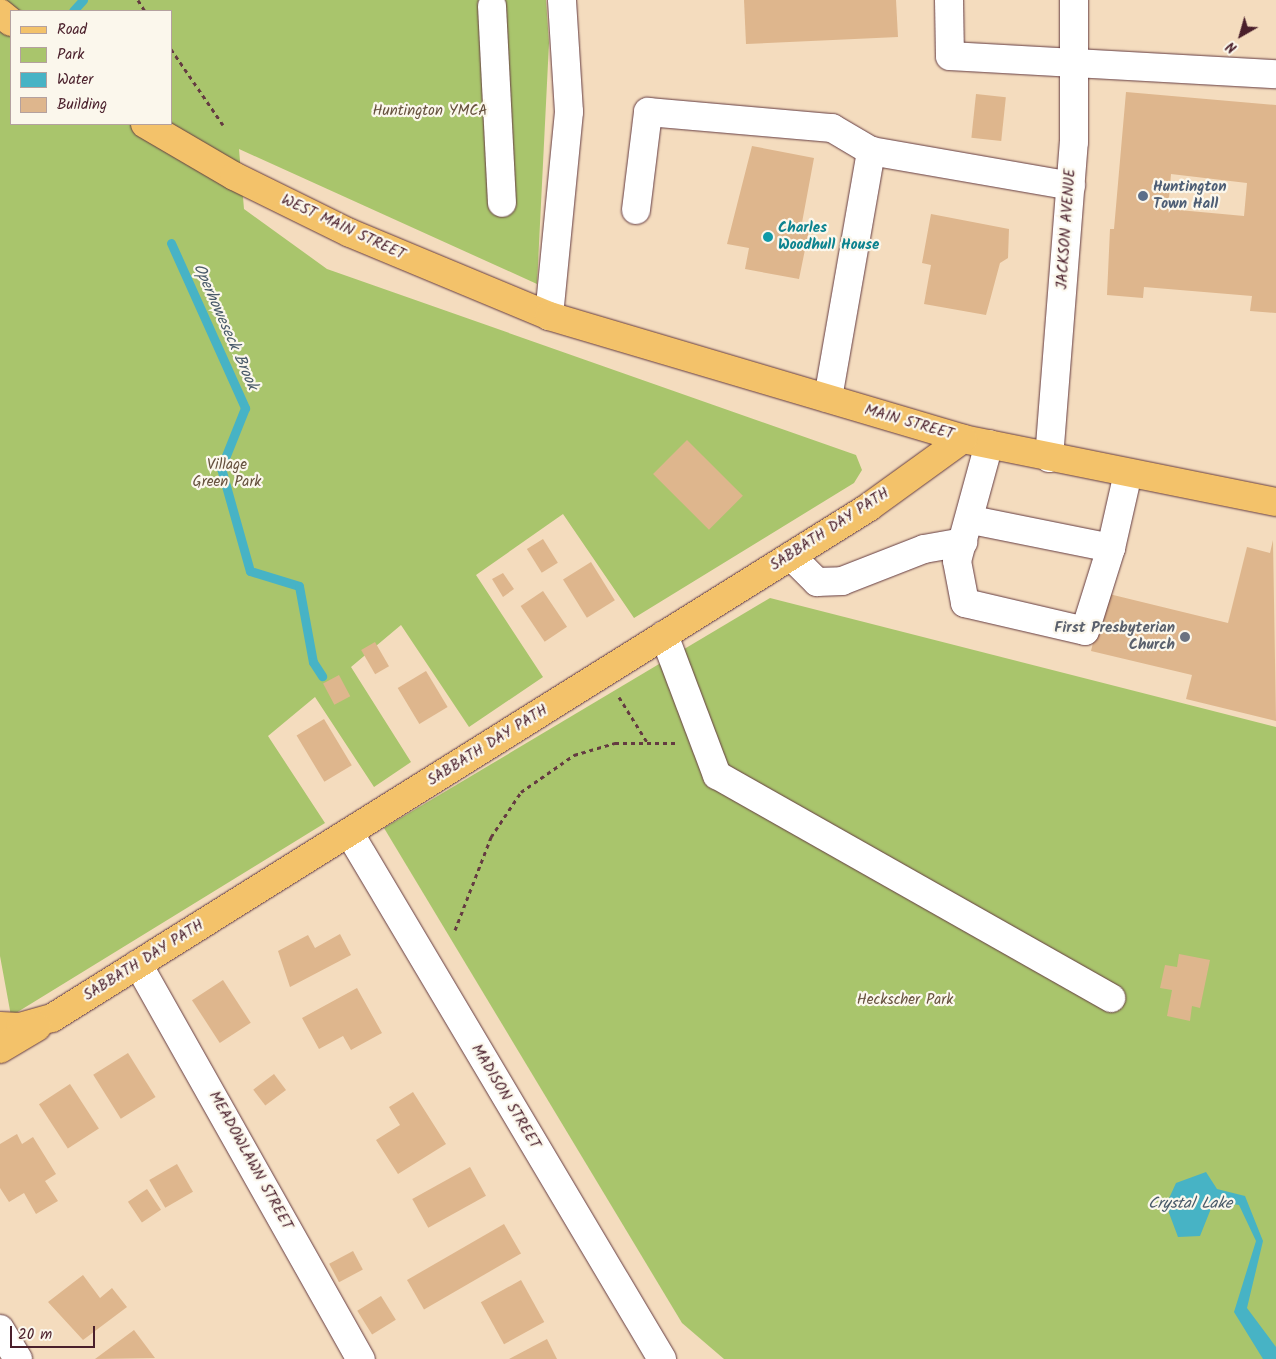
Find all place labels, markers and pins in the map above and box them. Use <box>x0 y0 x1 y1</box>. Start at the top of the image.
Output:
place label: Huntington Town Hall <box>1153 178 1226 213</box>
marker: Huntington Town Hall <box>1137 190 1149 202</box>
place label: Charles Woodhull House <box>778 219 879 254</box>
marker: Charles Woodhull House <box>762 231 774 243</box>
place label: First Presbyterian Church <box>1054 619 1175 654</box>
marker: First Presbyterian Church <box>1179 631 1191 643</box>

